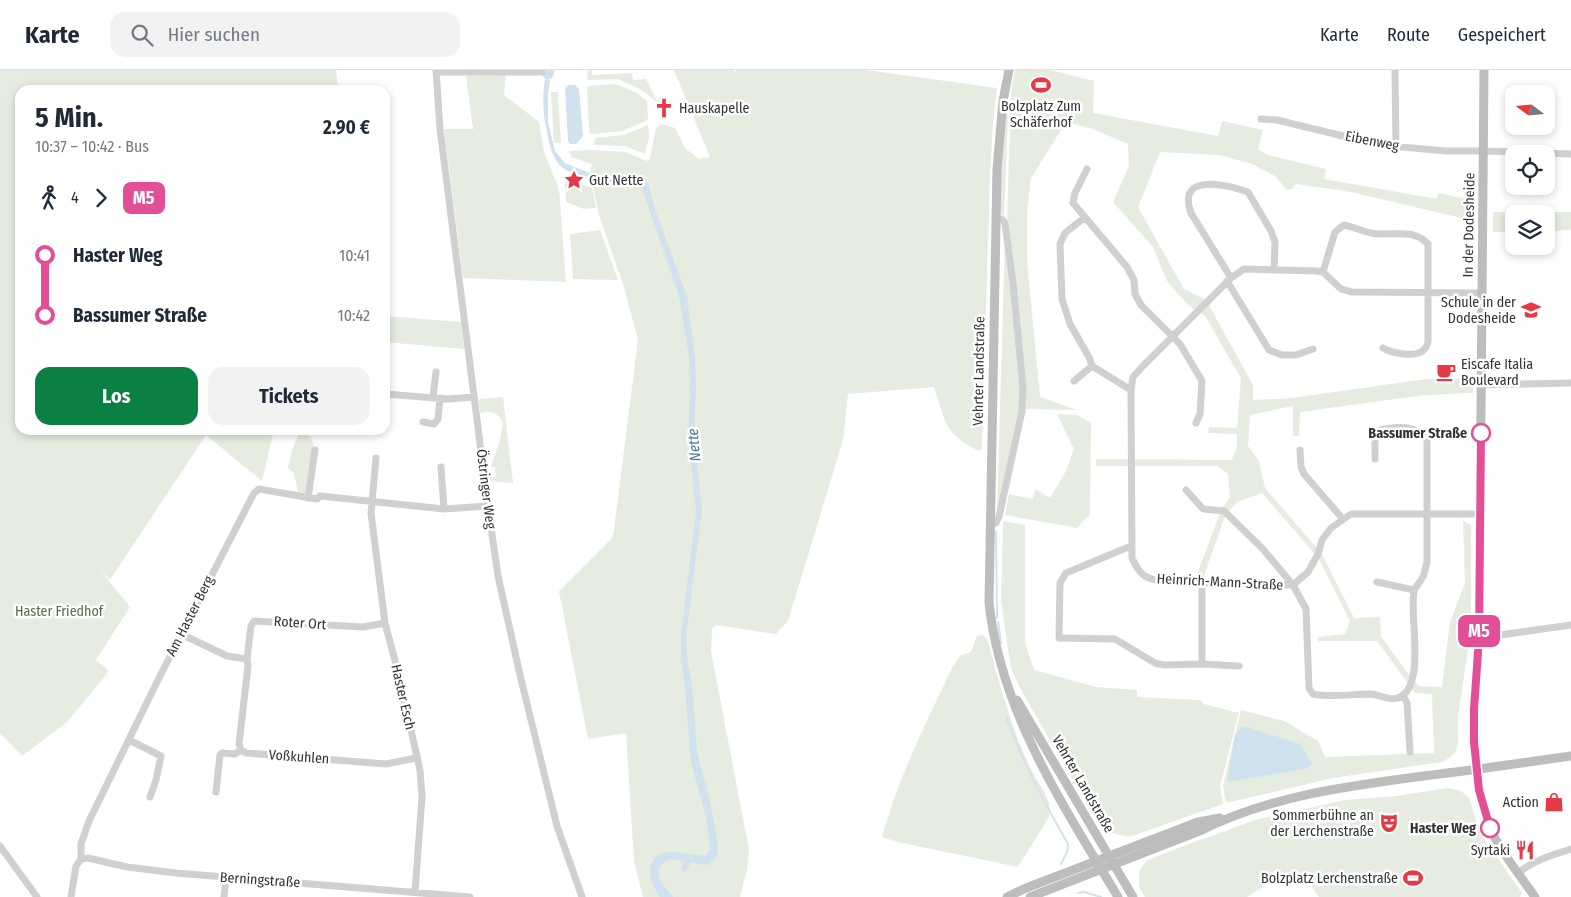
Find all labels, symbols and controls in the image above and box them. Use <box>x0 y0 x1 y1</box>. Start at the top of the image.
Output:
search box <box>110 12 460 57</box>
text: Karte <box>25 21 80 49</box>
icon: search <box>128 21 156 49</box>
text: Hier suchen <box>168 23 260 46</box>
text: Karte <box>1320 24 1359 46</box>
text: Route <box>1387 24 1430 46</box>
text: Gespeichert <box>1458 24 1546 46</box>
sports icon: Bolzplatz Zum Schäferhof <box>1030 74 1052 96</box>
north arrow <box>1505 85 1555 135</box>
map controls <box>1505 85 1555 255</box>
church icon: Hauskapelle <box>653 97 675 119</box>
place label: Bolzplatz Zum Schäferhof <box>1001 98 1081 131</box>
place label: Hauskapelle <box>679 100 750 117</box>
text: 5 Min. <box>35 101 103 134</box>
text: 2.90 € <box>323 116 370 139</box>
street label: Eibenweg <box>1344 127 1401 155</box>
text: 10:37 – 10:42 · Bus <box>35 137 149 156</box>
button: locate <box>1505 145 1555 195</box>
place icon: Gut Nette <box>563 169 585 191</box>
place label: Gut Nette <box>589 172 644 189</box>
street label: In der Dodesheide <box>1460 172 1478 278</box>
icon: walk <box>35 184 63 212</box>
icon: forward <box>87 184 115 212</box>
text: M5 <box>133 187 155 209</box>
text: 4 <box>71 188 79 207</box>
button: layers <box>1505 205 1555 255</box>
text: Haster Weg <box>73 244 163 267</box>
text: 10:41 <box>339 246 370 265</box>
place label: Schule in der Dodesheide <box>1441 294 1516 327</box>
school or university icon: Schule in der Dodesheide <box>1520 299 1542 321</box>
text: Bassumer Straße <box>73 304 207 327</box>
text: 10:42 <box>338 306 370 325</box>
street label: Vehrter Landstraße <box>970 316 988 426</box>
place label: Eiscafe Italia Boulevard <box>1461 356 1533 389</box>
cafe icon: Eiscafe Italia Boulevard <box>1435 361 1457 383</box>
button: Los <box>35 367 198 425</box>
button: Tickets <box>208 367 370 425</box>
marker: Bassumer Straße <box>1471 423 1491 443</box>
place label: Bassumer Straße <box>1368 425 1467 442</box>
water label: Nette <box>684 428 704 462</box>
street label: Östringer Weg <box>473 448 500 530</box>
street label: Heinrich-Mann-Straße <box>1156 570 1284 594</box>
street label: Am Haster Berg <box>162 573 218 659</box>
park label: Haster Friedhof <box>15 603 105 620</box>
street label: Roter Ort <box>273 613 327 633</box>
line badge: M5 <box>1456 615 1502 647</box>
text: M5 <box>1468 620 1490 642</box>
street label: Haster Esch <box>387 663 419 731</box>
street label: Vehrter Landstraße <box>1048 732 1118 836</box>
street label: Voßkuhlen <box>268 746 330 768</box>
shop icon: Action <box>1543 791 1565 813</box>
place label: Action <box>1503 794 1539 811</box>
place label: Sommerbühne an der Lerchenstraße <box>1270 807 1374 840</box>
theatre icon: Sommerbühne an der Lerchenstraße <box>1378 812 1400 834</box>
marker: Haster Weg <box>1480 818 1500 838</box>
place label: Haster Weg <box>1410 820 1476 837</box>
restaurant icon: Syrtaki <box>1514 839 1536 861</box>
place label: Syrtaki <box>1471 842 1510 859</box>
sports icon: Bolzplatz Lerchenstraße <box>1402 867 1424 889</box>
street label: Berningstraße <box>219 869 301 891</box>
place label: Bolzplatz Lerchenstraße <box>1261 870 1398 887</box>

